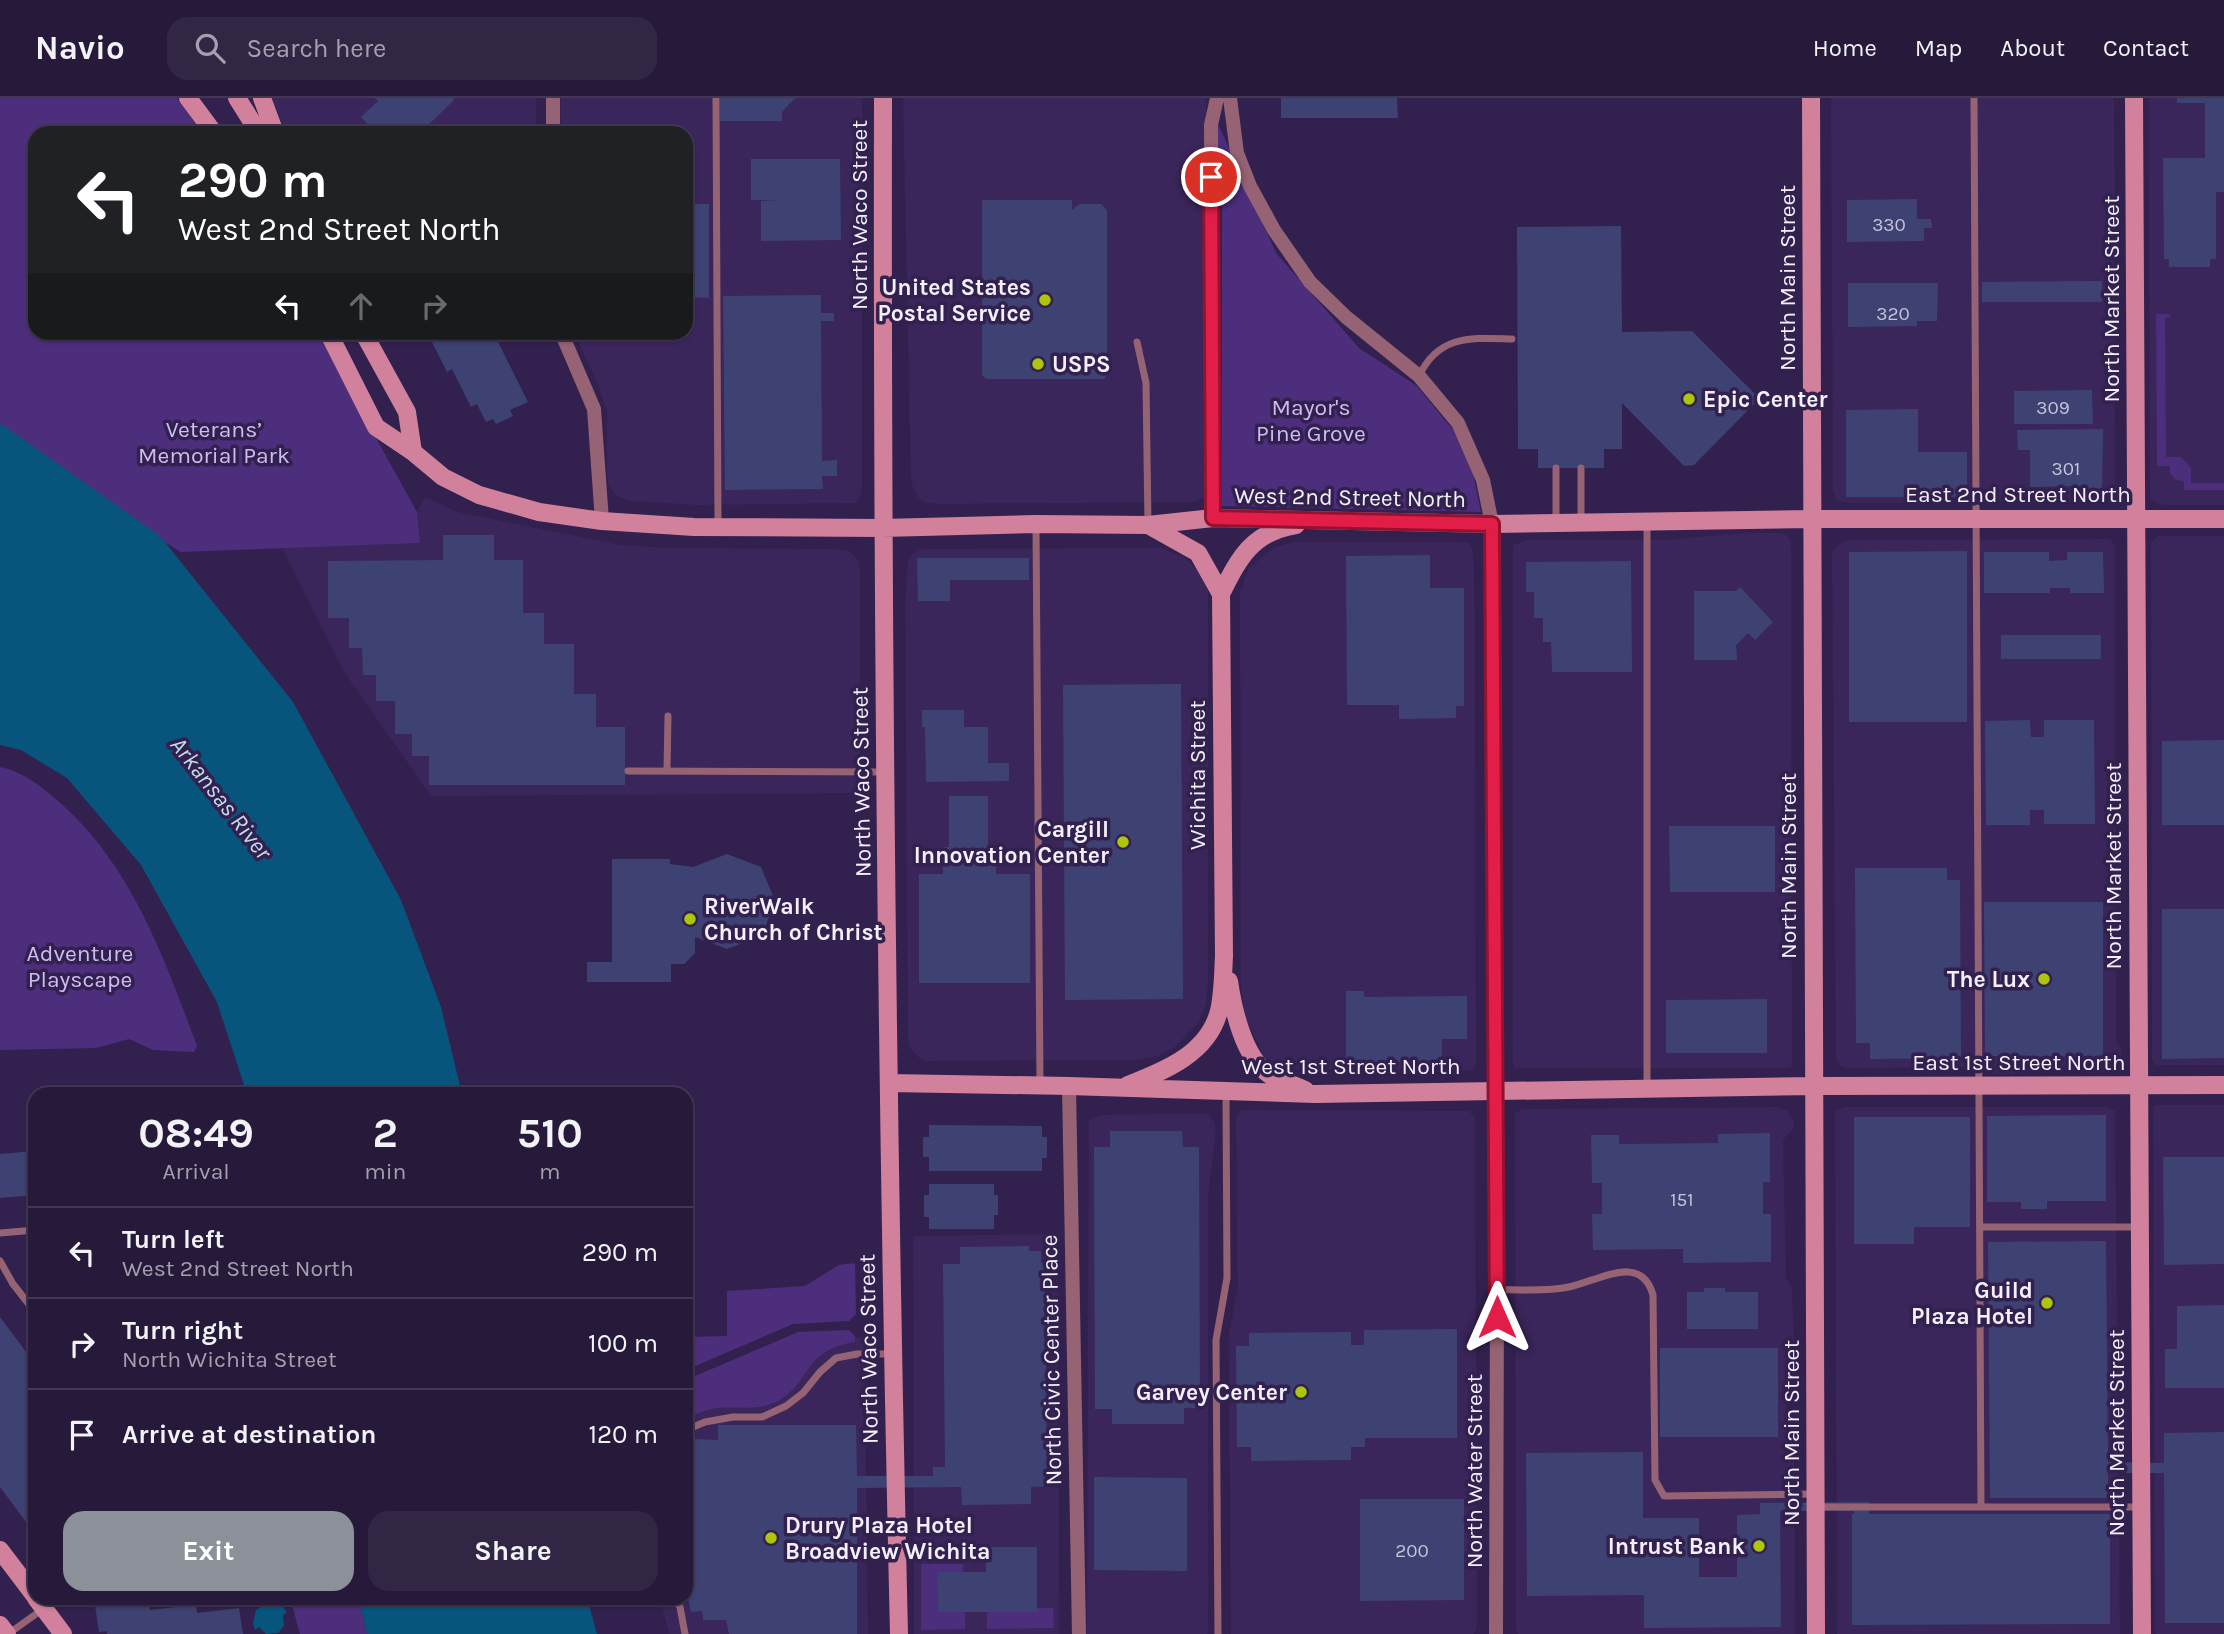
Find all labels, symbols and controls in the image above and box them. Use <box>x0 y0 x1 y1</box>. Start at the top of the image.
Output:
search box <box>167 17 657 80</box>
text: Navio <box>35 29 125 67</box>
icon: search <box>191 29 229 67</box>
text: Search here <box>247 33 386 64</box>
text: Home <box>1813 34 1877 62</box>
text: Map <box>1915 34 1962 62</box>
text: About <box>2000 34 2065 62</box>
text: Contact <box>2103 34 2189 62</box>
street label: North Waco Street <box>846 120 873 310</box>
pin <box>1181 147 1241 207</box>
text: 290 m <box>178 152 327 209</box>
icon: left <box>63 154 154 245</box>
icon: arrive <box>1192 158 1230 196</box>
street label: North Main Street <box>1774 185 1801 371</box>
street label: North Market Street <box>2098 195 2125 403</box>
text: West 2nd Street North <box>178 211 501 248</box>
house number: 330 <box>1872 214 1906 236</box>
place label: United States Postal Service <box>877 274 1031 327</box>
icon: left <box>269 287 307 325</box>
icon: ahead <box>342 287 380 325</box>
icon: right <box>415 287 453 325</box>
marker: United States Postal Service <box>1037 292 1053 308</box>
house number: 320 <box>1876 303 1910 325</box>
place label: USPS <box>1052 351 1111 378</box>
marker: USPS <box>1030 356 1046 372</box>
place label: Epic Center <box>1703 386 1827 413</box>
marker: Epic Center <box>1681 391 1697 407</box>
park label: Mayor's Pine Grove <box>1256 394 1366 447</box>
house number: 309 <box>2036 397 2070 419</box>
park label: Veterans’ Memorial Park <box>138 416 290 469</box>
house number: 301 <box>2052 458 2080 480</box>
street label: East 2nd Street North <box>1905 481 2131 508</box>
street label: West 2nd Street North <box>1234 482 1466 513</box>
street label: North Waco Street <box>846 686 877 877</box>
street label: Wichita Street <box>1184 700 1211 850</box>
water label: Arkansas River <box>164 731 278 865</box>
street label: North Market Street <box>2100 762 2127 970</box>
street label: North Main Street <box>1775 773 1802 959</box>
place label: Cargill Innovation Center <box>914 816 1109 869</box>
marker: Cargill Innovation Center <box>1115 834 1131 850</box>
place label: RiverWalk Church of Christ <box>704 893 883 946</box>
marker: RiverWalk Church of Christ <box>682 911 698 927</box>
park label: Adventure Playscape <box>27 940 133 993</box>
place label: The Lux <box>1947 966 2030 993</box>
marker: The Lux <box>2036 971 2052 987</box>
street label: East 1st Street North <box>1912 1049 2126 1076</box>
street label: West 1st Street North <box>1241 1053 1461 1080</box>
text: 08:49 <box>138 1108 254 1158</box>
text: 2 <box>373 1108 398 1158</box>
text: 510 <box>517 1108 583 1158</box>
text: Arrival <box>162 1158 230 1185</box>
text: min <box>364 1158 406 1185</box>
text: m <box>539 1158 560 1185</box>
house number: 151 <box>1670 1189 1694 1211</box>
text: Turn left <box>122 1224 224 1255</box>
icon: left <box>63 1234 101 1272</box>
street label: North Civic Center Place <box>1036 1234 1067 1486</box>
text: 290 m <box>582 1237 658 1268</box>
street label: North Waco Street <box>853 1253 884 1444</box>
text: West 2nd Street North <box>122 1255 354 1282</box>
place label: Guild Plaza Hotel <box>1911 1277 2033 1330</box>
position arrow <box>1460 1280 1534 1354</box>
marker: Guild Plaza Hotel <box>2039 1295 2055 1311</box>
text: Turn right <box>122 1315 243 1346</box>
icon: right <box>63 1325 101 1363</box>
text: 100 m <box>588 1328 658 1359</box>
street label: North Market Street <box>2103 1329 2130 1537</box>
street label: North Main Street <box>1778 1340 1805 1526</box>
text: North Wichita Street <box>122 1346 337 1373</box>
street label: North Water Street <box>1461 1373 1488 1568</box>
place label: Garvey Center <box>1136 1379 1287 1406</box>
marker: Garvey Center <box>1293 1384 1309 1400</box>
icon: arrive <box>63 1416 101 1454</box>
text: Arrive at destination <box>122 1419 376 1450</box>
text: 120 m <box>588 1419 658 1450</box>
button: Exit <box>63 1511 354 1591</box>
button: Share <box>368 1511 658 1591</box>
place label: Drury Plaza Hotel Broadview Wichita <box>785 1512 990 1565</box>
marker: Drury Plaza Hotel Broadview Wichita <box>763 1530 779 1546</box>
place label: Intrust Bank <box>1608 1533 1745 1560</box>
marker: Intrust Bank <box>1751 1538 1767 1554</box>
house number: 200 <box>1395 1540 1429 1562</box>

